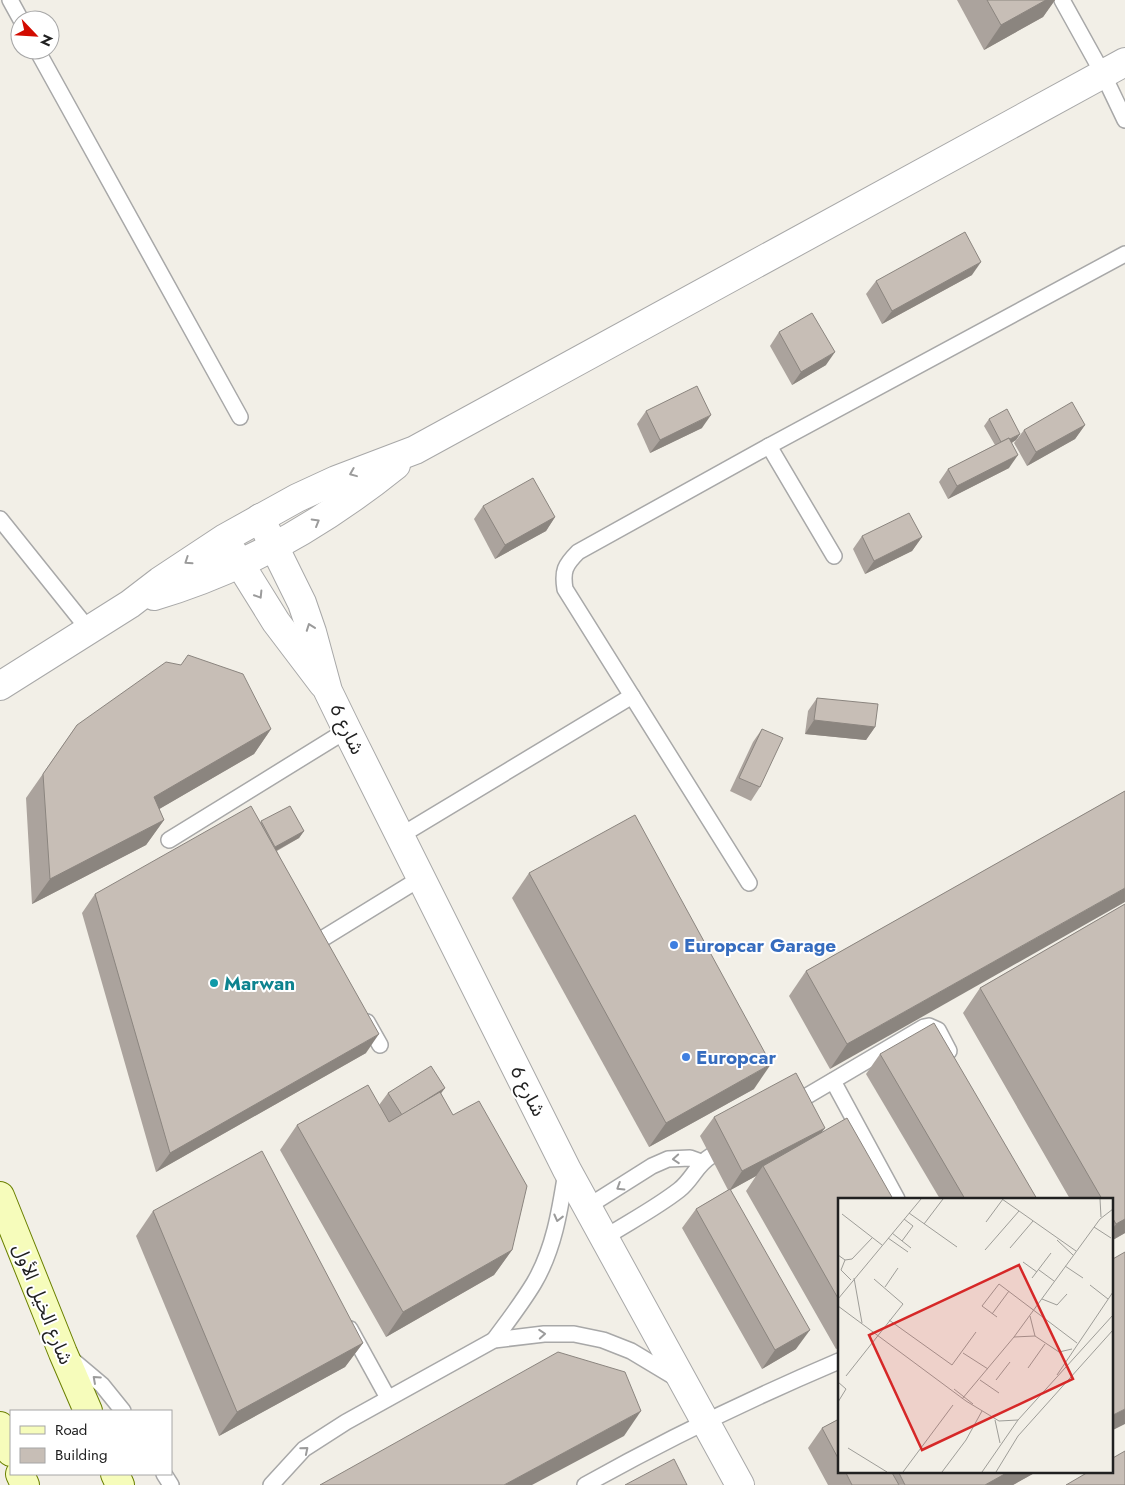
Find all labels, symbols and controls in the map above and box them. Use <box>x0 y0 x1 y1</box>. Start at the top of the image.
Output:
north arrow <box>10 10 60 60</box>
text: N <box>35 31 58 50</box>
one-way arrow <box>349 467 358 478</box>
one-way arrow <box>311 518 320 528</box>
one-way arrow <box>184 555 193 565</box>
one-way arrow <box>252 589 262 598</box>
one-way arrow <box>306 623 316 632</box>
street label: شارع 6 <box>323 699 371 759</box>
place label: Europcar Garage <box>684 932 836 959</box>
marker: Europcar Garage <box>668 939 680 951</box>
place label: Marwan <box>224 970 295 997</box>
marker: Marwan <box>208 977 220 989</box>
place label: Europcar <box>696 1044 776 1071</box>
marker: Europcar <box>680 1051 692 1063</box>
street label: شارع 6 <box>504 1061 552 1121</box>
one-way arrow <box>672 1153 680 1164</box>
one-way arrow <box>616 1180 625 1190</box>
inset map <box>838 1198 1112 1472</box>
one-way arrow <box>553 1213 564 1222</box>
street label: شارع الخيل الأول <box>6 1239 80 1369</box>
one-way arrow <box>538 1329 546 1340</box>
one-way arrow <box>92 1376 101 1385</box>
legend <box>10 1410 172 1475</box>
text: Road <box>55 1419 87 1441</box>
text: Building <box>55 1444 107 1466</box>
one-way arrow <box>299 1447 308 1456</box>

